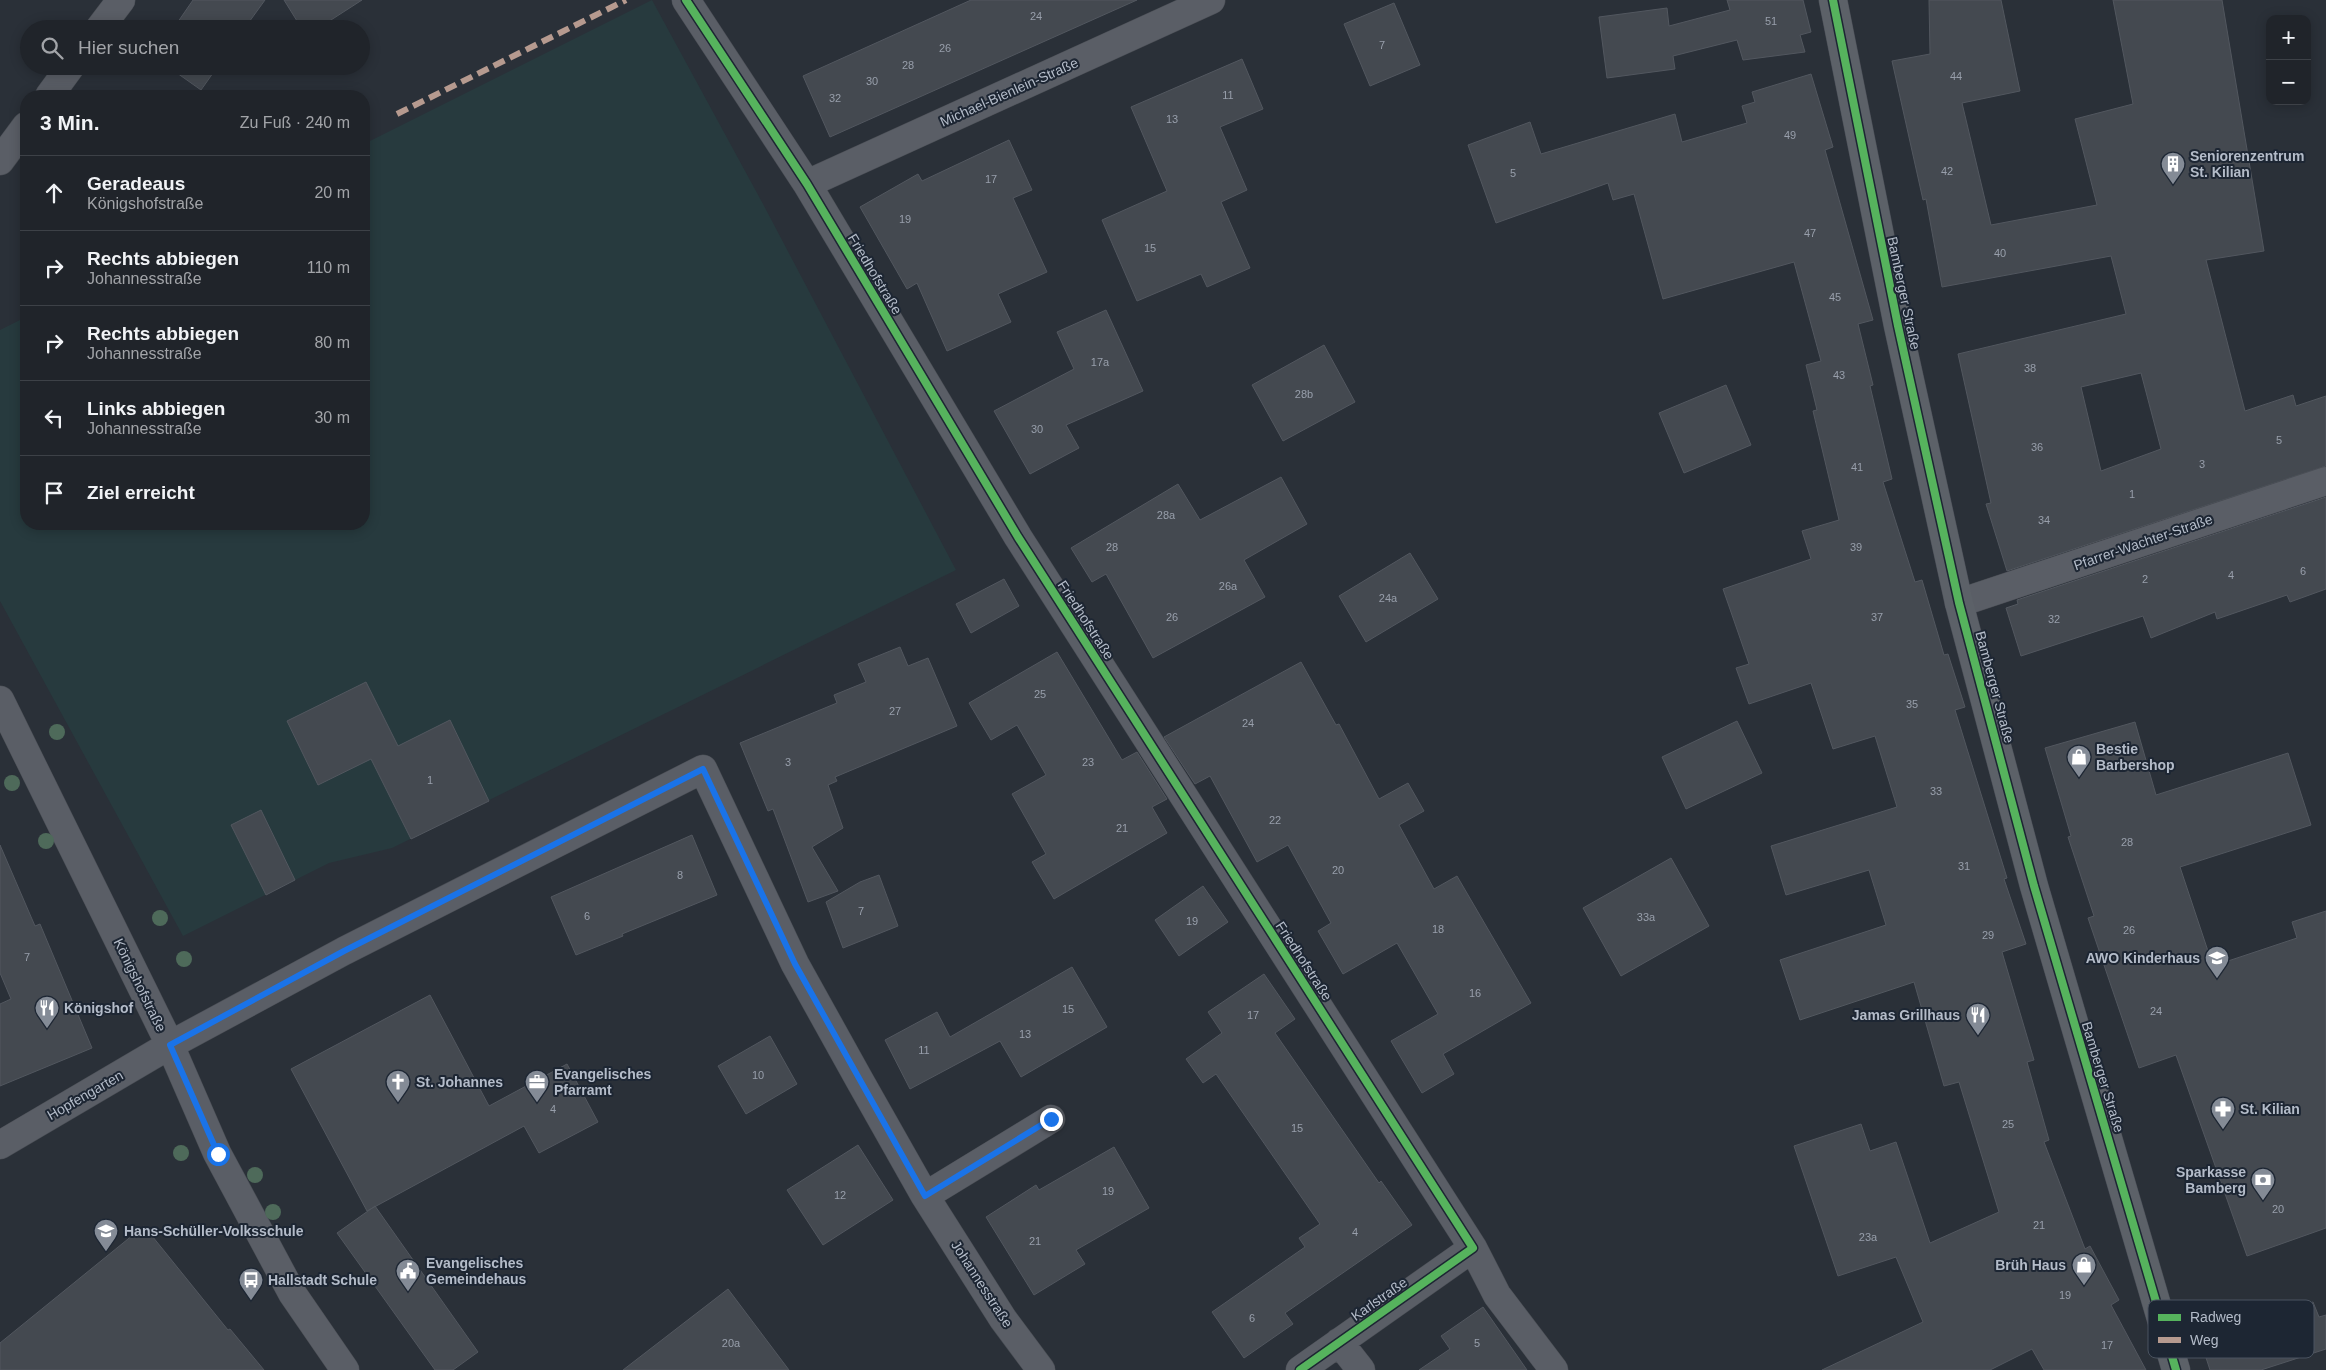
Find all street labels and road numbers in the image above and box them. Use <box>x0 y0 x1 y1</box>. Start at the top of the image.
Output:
street label: Michael-Bienlein-Straße <box>938 54 1081 130</box>
street label: Friedhofstraße <box>845 231 905 317</box>
street label: Bamberger Straße <box>1884 235 1924 351</box>
street label: Pfarrer-Wachter-Straße <box>2071 511 2215 573</box>
street label: Friedhofstraße <box>1054 577 1118 663</box>
street label: Bamberger Straße <box>1972 629 2018 745</box>
street label: Friedhofstraße <box>1272 918 1336 1004</box>
street label: Königshofstraße <box>110 936 170 1035</box>
street label: Bamberger Straße <box>2079 1020 2128 1135</box>
street label: Hopfengarten <box>44 1067 126 1123</box>
street label: Johannesstraße <box>948 1238 1016 1331</box>
street label: Karlstraße <box>1348 1274 1410 1324</box>

